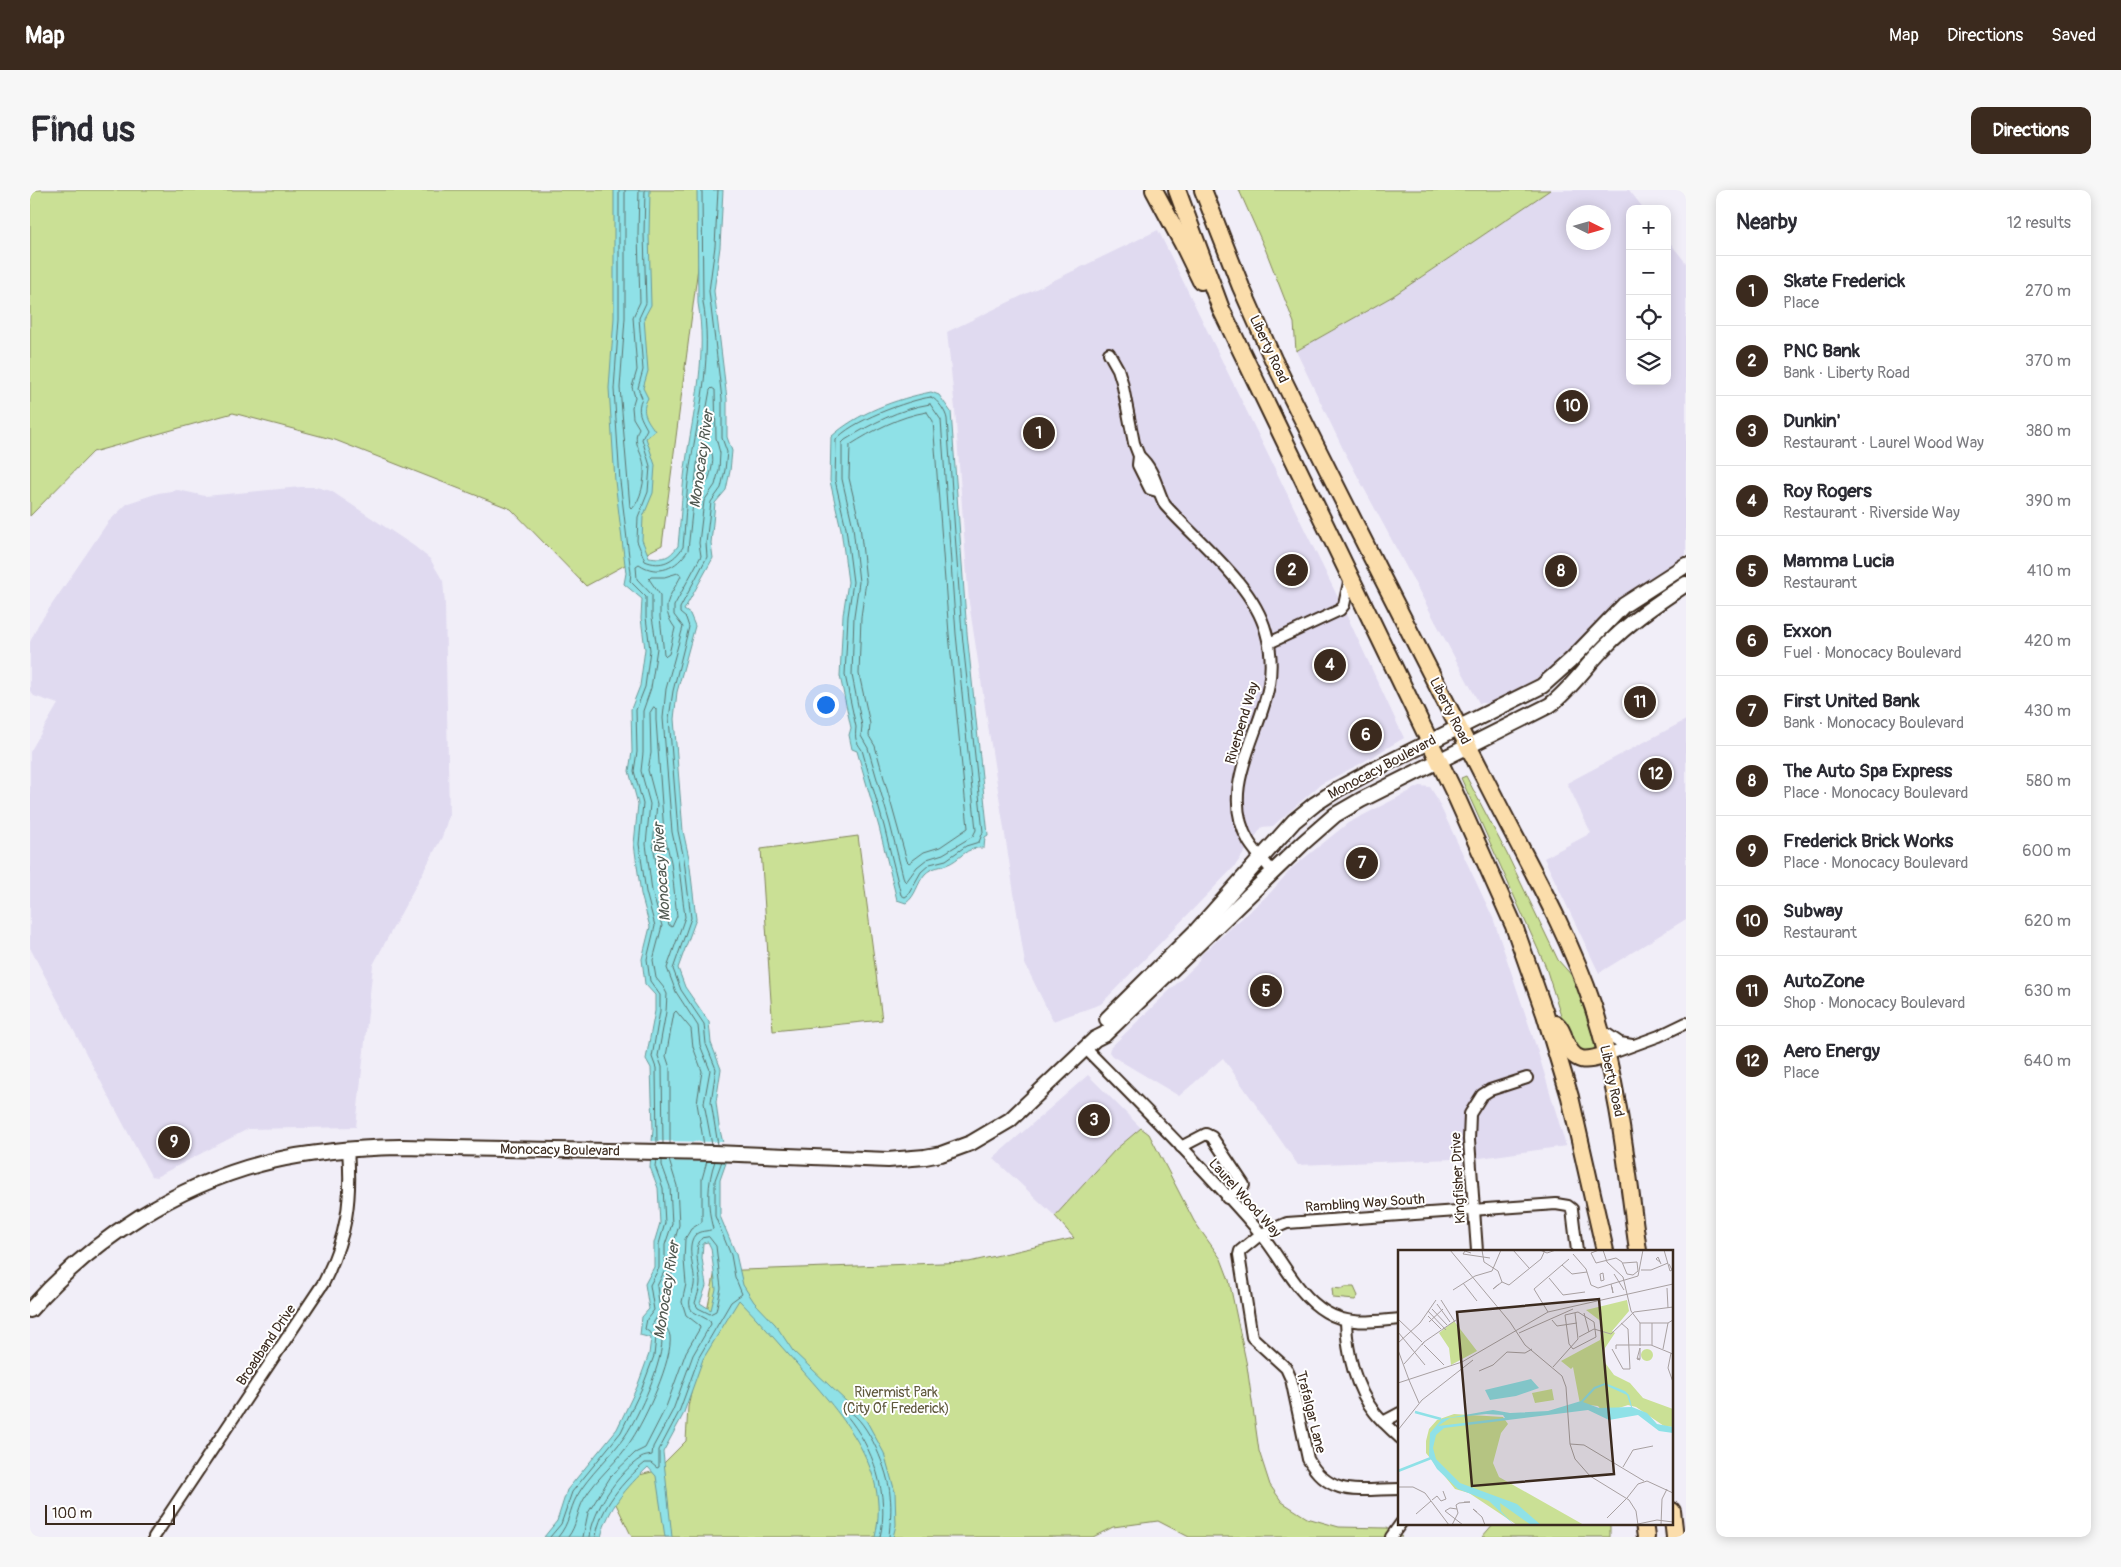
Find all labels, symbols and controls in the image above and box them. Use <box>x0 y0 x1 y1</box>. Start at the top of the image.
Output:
text: Map <box>25 21 65 50</box>
text: Map <box>1889 24 1919 47</box>
text: Directions <box>1947 24 2023 47</box>
text: Saved <box>2051 24 2096 47</box>
button: Directions <box>1971 107 2091 154</box>
text: Find us <box>30 108 135 152</box>
north arrow <box>1566 205 1611 250</box>
map controls <box>1626 205 1671 385</box>
button: + <box>1626 205 1671 250</box>
text: Nearby <box>1736 209 1797 236</box>
text: 12 results <box>2007 213 2071 233</box>
button: − <box>1626 250 1671 295</box>
text: Skate Frederick <box>1783 269 1905 293</box>
text: 1 <box>1749 281 1755 301</box>
text: 270 m <box>2025 281 2071 301</box>
text: Place <box>1783 293 1819 313</box>
button: locate <box>1626 295 1671 340</box>
street label: Liberty Road <box>1246 312 1292 386</box>
text: PNC Bank <box>1783 339 1860 363</box>
button: layers <box>1626 340 1671 385</box>
text: 2 <box>1748 351 1756 371</box>
text: 370 m <box>2025 351 2071 371</box>
text: Bank · Liberty Road <box>1783 363 1910 383</box>
pin: 10 <box>1556 387 1588 425</box>
water label: Monocacy River <box>686 407 719 509</box>
text: Dunkin' <box>1783 409 1841 433</box>
pin: 1 <box>1023 414 1055 452</box>
text: 3 <box>1748 421 1756 441</box>
text: 380 m <box>2025 421 2071 441</box>
text: Restaurant · Laurel Wood Way <box>1783 433 1984 453</box>
text: Roy Rogers <box>1783 479 1872 503</box>
text: 4 <box>1747 491 1757 511</box>
text: 390 m <box>2025 491 2071 511</box>
text: Restaurant · Riverside Way <box>1783 503 1960 523</box>
text: Mamma Lucia <box>1783 549 1894 573</box>
pin: 2 <box>1276 551 1308 589</box>
pin: 8 <box>1545 552 1577 590</box>
text: 5 <box>1748 561 1756 581</box>
text: 410 m <box>2027 561 2071 581</box>
text: Restaurant <box>1783 573 1857 593</box>
text: Exxon <box>1783 619 1832 643</box>
text: 6 <box>1747 631 1757 651</box>
text: 420 m <box>2024 631 2071 651</box>
text: Fuel · Monocacy Boulevard <box>1783 643 1962 663</box>
pin: 4 <box>1314 646 1346 684</box>
street label: Liberty Road <box>1426 675 1474 747</box>
street label: Riverbend Way <box>1221 680 1263 766</box>
pin: 11 <box>1624 683 1656 721</box>
text: First United Bank <box>1783 689 1920 713</box>
your location <box>813 692 839 718</box>
text: 7 <box>1748 701 1756 721</box>
text: 430 m <box>2024 701 2071 721</box>
text: Bank · Monocacy Boulevard <box>1783 713 1964 733</box>
pin: 6 <box>1350 716 1382 754</box>
street label: Monocacy Boulevard <box>1325 731 1439 803</box>
pin: 12 <box>1640 755 1672 793</box>
text: The Auto Spa Express <box>1783 759 1952 783</box>
text: 8 <box>1748 771 1756 791</box>
text: 580 m <box>2026 771 2071 791</box>
text: Place · Monocacy Boulevard <box>1783 783 1968 803</box>
water label: Monocacy River <box>649 820 675 922</box>
text: Frederick Brick Works <box>1783 829 1953 853</box>
text: 9 <box>1748 841 1756 861</box>
text: 600 m <box>2022 841 2071 861</box>
pin: 7 <box>1346 844 1378 882</box>
text: Place · Monocacy Boulevard <box>1783 853 1968 873</box>
text: Subway <box>1783 899 1843 923</box>
text: 10 <box>1743 911 1761 931</box>
text: 620 m <box>2024 911 2071 931</box>
text: Restaurant <box>1783 923 1857 943</box>
text: AutoZone <box>1783 969 1864 993</box>
pin: 5 <box>1250 972 1282 1010</box>
text: 11 <box>1746 981 1758 1001</box>
text: 630 m <box>2024 981 2071 1001</box>
text: Shop · Monocacy Boulevard <box>1783 993 1965 1013</box>
text: Aero Energy <box>1783 1039 1880 1063</box>
street label: Liberty Road <box>1596 1044 1628 1119</box>
text: 12 <box>1744 1051 1760 1071</box>
text: 640 m <box>2024 1051 2071 1071</box>
text: Place <box>1783 1063 1819 1083</box>
pin: 3 <box>1078 1101 1110 1139</box>
pin: 9 <box>158 1123 190 1161</box>
street label: Kingfisher Drive <box>1447 1132 1469 1224</box>
street label: Monocacy Boulevard <box>500 1140 620 1160</box>
street label: Laurel Wood Way <box>1205 1155 1285 1241</box>
street label: Rambling Way South <box>1305 1190 1425 1216</box>
water label: Monocacy River <box>650 1238 684 1340</box>
inset map <box>1398 1250 1674 1524</box>
street label: Broadband Drive <box>233 1301 299 1389</box>
street label: Trafalgar Lane <box>1293 1369 1329 1455</box>
park label: Rivermist Park (City Of Frederick) <box>842 1384 950 1417</box>
scale bar <box>45 1502 175 1525</box>
text: 100 m <box>52 1505 92 1522</box>

